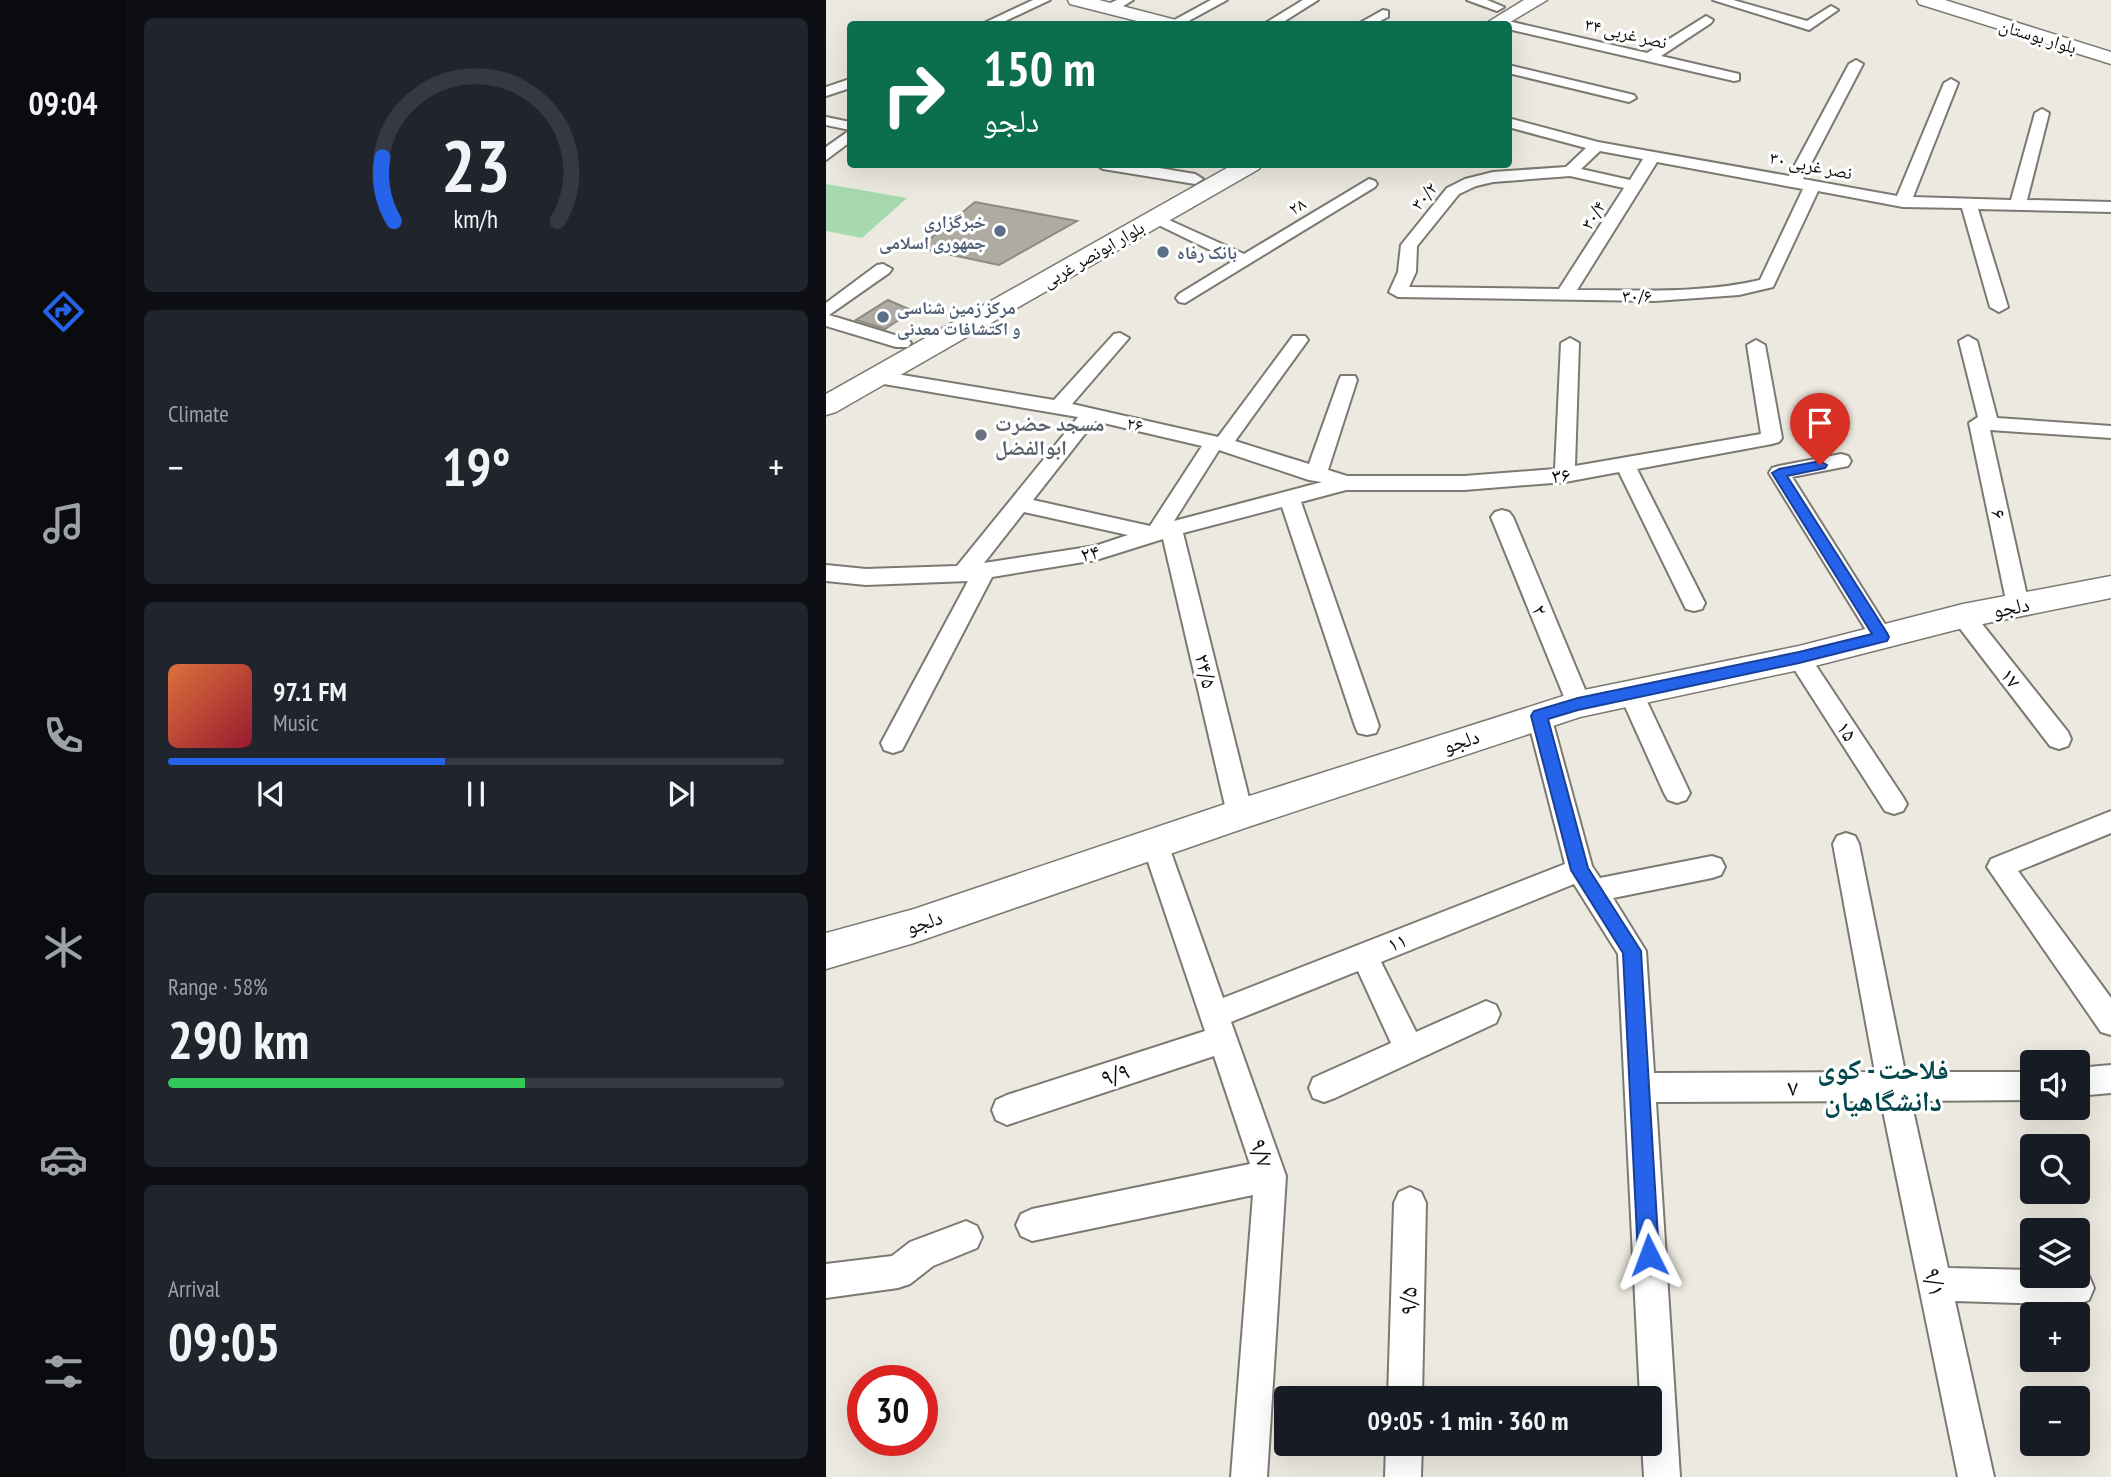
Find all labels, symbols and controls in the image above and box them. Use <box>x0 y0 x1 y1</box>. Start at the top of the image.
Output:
street label: نصر غربی ۳۴ <box>1583 12 1669 54</box>
street label: بلوار بوستان <box>1997 13 2079 59</box>
text: 150 m <box>983 36 1096 100</box>
icon: right <box>868 49 959 140</box>
text: 09:04 <box>28 82 98 124</box>
text: دلجو <box>983 99 1039 141</box>
text: 23 <box>441 117 511 211</box>
street label: نصر غربی ۳۰ <box>1768 146 1854 184</box>
street label: ۳۰/۲ <box>1406 177 1442 215</box>
street label: ۲۸ <box>1284 192 1310 220</box>
street label: ۳۰/۴ <box>1575 196 1611 234</box>
text: km/h <box>454 203 498 235</box>
place label: خبرگزاری جمهوری اسلامی <box>879 210 986 254</box>
street label: بلوار ابونصر غربی <box>1038 215 1148 293</box>
marker: خبرگزاری جمهوری اسلامی <box>992 223 1008 239</box>
place label: بانک رفاه <box>1177 241 1237 264</box>
marker: بانک رفاه <box>1155 244 1171 260</box>
street label: ۳۰/۶ <box>1622 284 1652 307</box>
icon: directions <box>39 287 88 336</box>
place label: مرکز زمین شناسی و اکتشافات معدنی <box>897 296 1021 340</box>
marker: مرکز زمین شناسی و اکتشافات معدنی <box>875 309 891 325</box>
pin <box>1790 393 1850 465</box>
text: Climate <box>168 399 229 428</box>
icon: arrive <box>1801 404 1839 442</box>
place label: مسجد حضرت ابوالفضل <box>995 410 1104 461</box>
street label: ۲۶ <box>1125 411 1145 437</box>
marker: مسجد حضرت ابوالفضل <box>973 427 989 443</box>
text: 19° <box>442 433 510 500</box>
text: − <box>168 442 184 491</box>
text: + <box>768 442 784 491</box>
street label: ۳۶ <box>1550 461 1572 489</box>
icon: music <box>39 499 88 548</box>
street label: ۶ <box>1985 507 2013 521</box>
street label: ۲۴ <box>1078 538 1102 568</box>
street label: دلجو <box>1990 590 2032 624</box>
street label: ۲ <box>1526 601 1554 619</box>
street label: ۲۴/۵ <box>1189 651 1223 691</box>
street label: ۱۷ <box>1995 662 2027 694</box>
text: 97.1 FM <box>273 675 347 708</box>
text: Music <box>273 708 319 737</box>
icon: phone <box>39 711 88 760</box>
street label: ۱۵ <box>1831 716 1863 746</box>
street label: دلجو <box>1439 722 1483 760</box>
icon: previous <box>252 775 290 813</box>
icon: pause <box>457 775 495 813</box>
icon: next <box>662 775 700 813</box>
street label: دلجو <box>902 903 946 941</box>
icon: climate <box>39 923 88 972</box>
street label: ۱۱ <box>1383 926 1411 958</box>
text: Range · 58% <box>168 972 268 1001</box>
text: 290 km <box>168 1006 309 1073</box>
district label: فلاحت - کوی دانشگاهیان <box>1817 1050 1949 1119</box>
map controls <box>2020 1050 2090 1456</box>
button: sound <box>2020 1050 2090 1120</box>
street label: ۹/۹ <box>1097 1055 1133 1093</box>
street label: ۷ <box>1788 1072 1799 1103</box>
button: search <box>2020 1134 2090 1204</box>
icon: car <box>39 1135 88 1184</box>
street label: ۹/۷ <box>1243 1135 1281 1172</box>
position arrow <box>1612 1218 1686 1292</box>
button: layers <box>2020 1218 2090 1288</box>
street label: ۹/۱ <box>1917 1265 1953 1299</box>
text: Arrival <box>168 1274 220 1303</box>
street label: ۹/۵ <box>1392 1286 1424 1316</box>
button: + <box>2020 1302 2090 1372</box>
text: 09:05 <box>168 1308 280 1375</box>
icon: filters <box>39 1347 88 1396</box>
speed limit sign: 30 <box>847 1365 938 1456</box>
button: − <box>2020 1386 2090 1456</box>
text: 09:05 · 1 min · 360 m <box>1368 1404 1568 1437</box>

